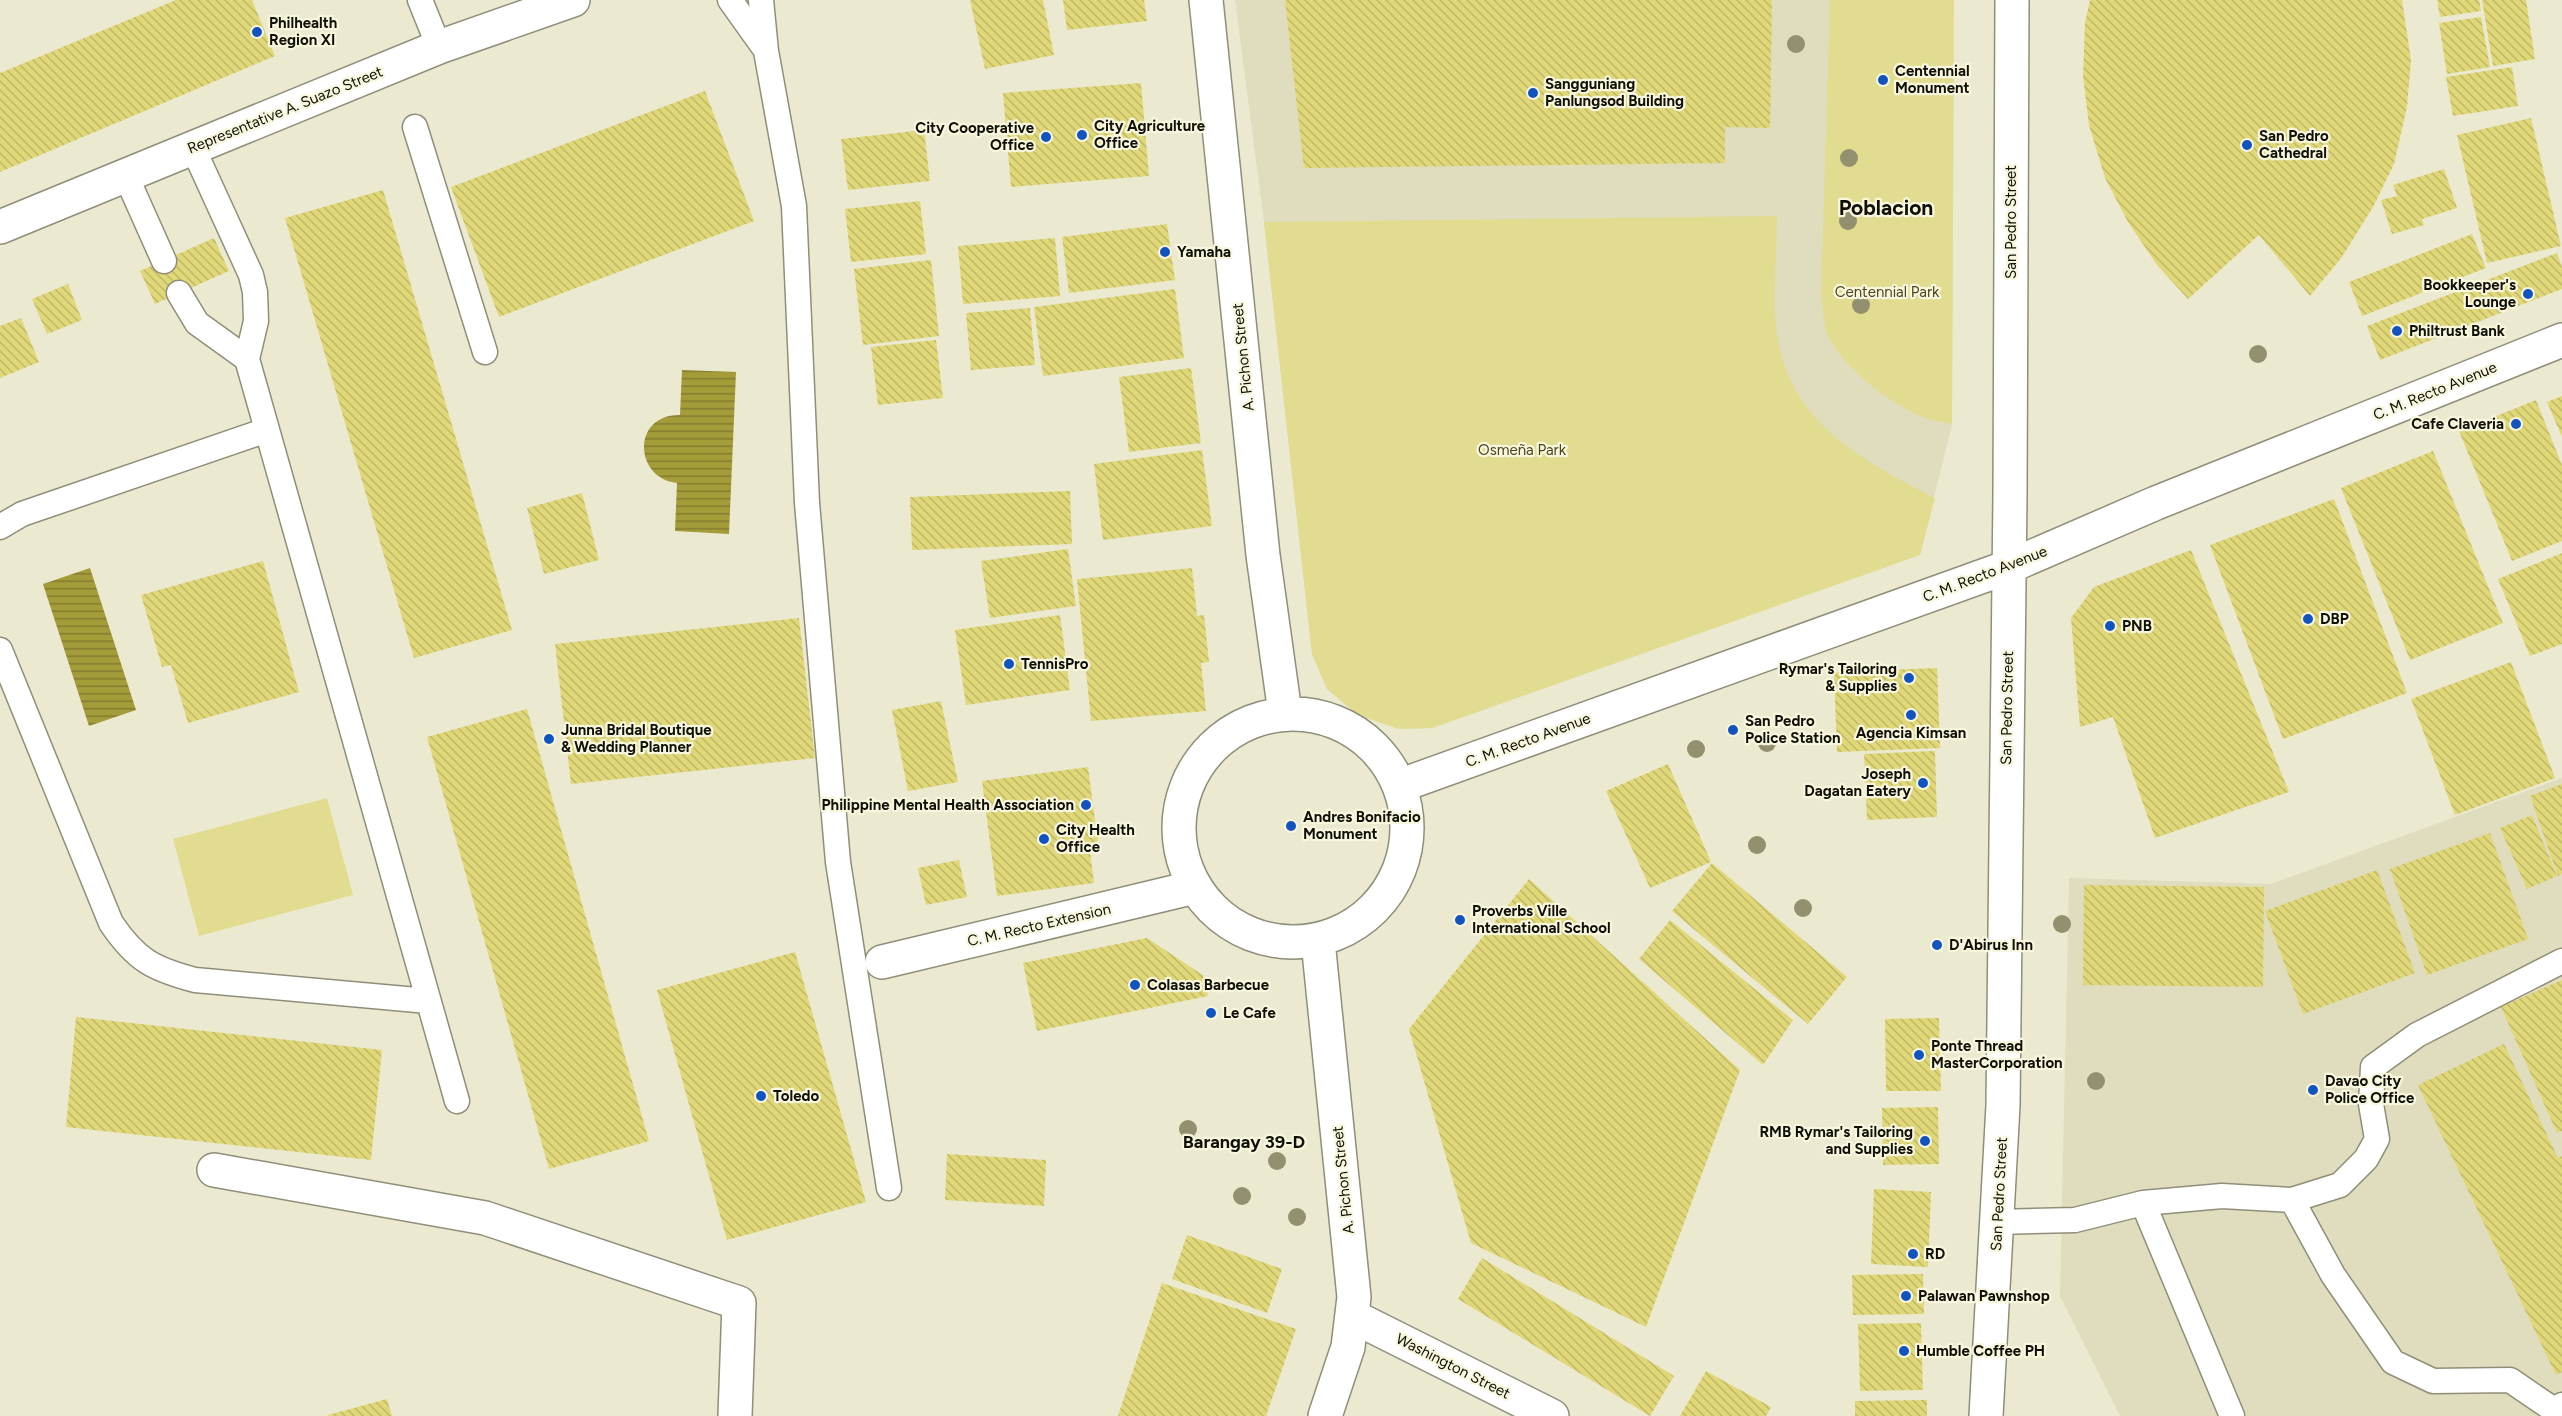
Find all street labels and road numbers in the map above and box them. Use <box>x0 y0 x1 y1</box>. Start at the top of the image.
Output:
street label: Representative A. Suazo Street <box>185 62 386 158</box>
street label: San Pedro Street <box>2002 165 2020 279</box>
street label: A. Pichon Street <box>1228 302 1258 412</box>
street label: C. M. Recto Avenue <box>2371 358 2499 424</box>
street label: C. M. Recto Avenue <box>1920 542 2050 606</box>
street label: San Pedro Street <box>1997 651 2017 765</box>
street label: C. M. Recto Avenue <box>1463 709 1593 771</box>
street label: C. M. Recto Extension <box>966 900 1112 950</box>
street label: A. Pichon Street <box>1328 1125 1358 1235</box>
street label: San Pedro Street <box>1987 1136 2011 1251</box>
street label: Washington Street <box>1393 1329 1513 1403</box>

